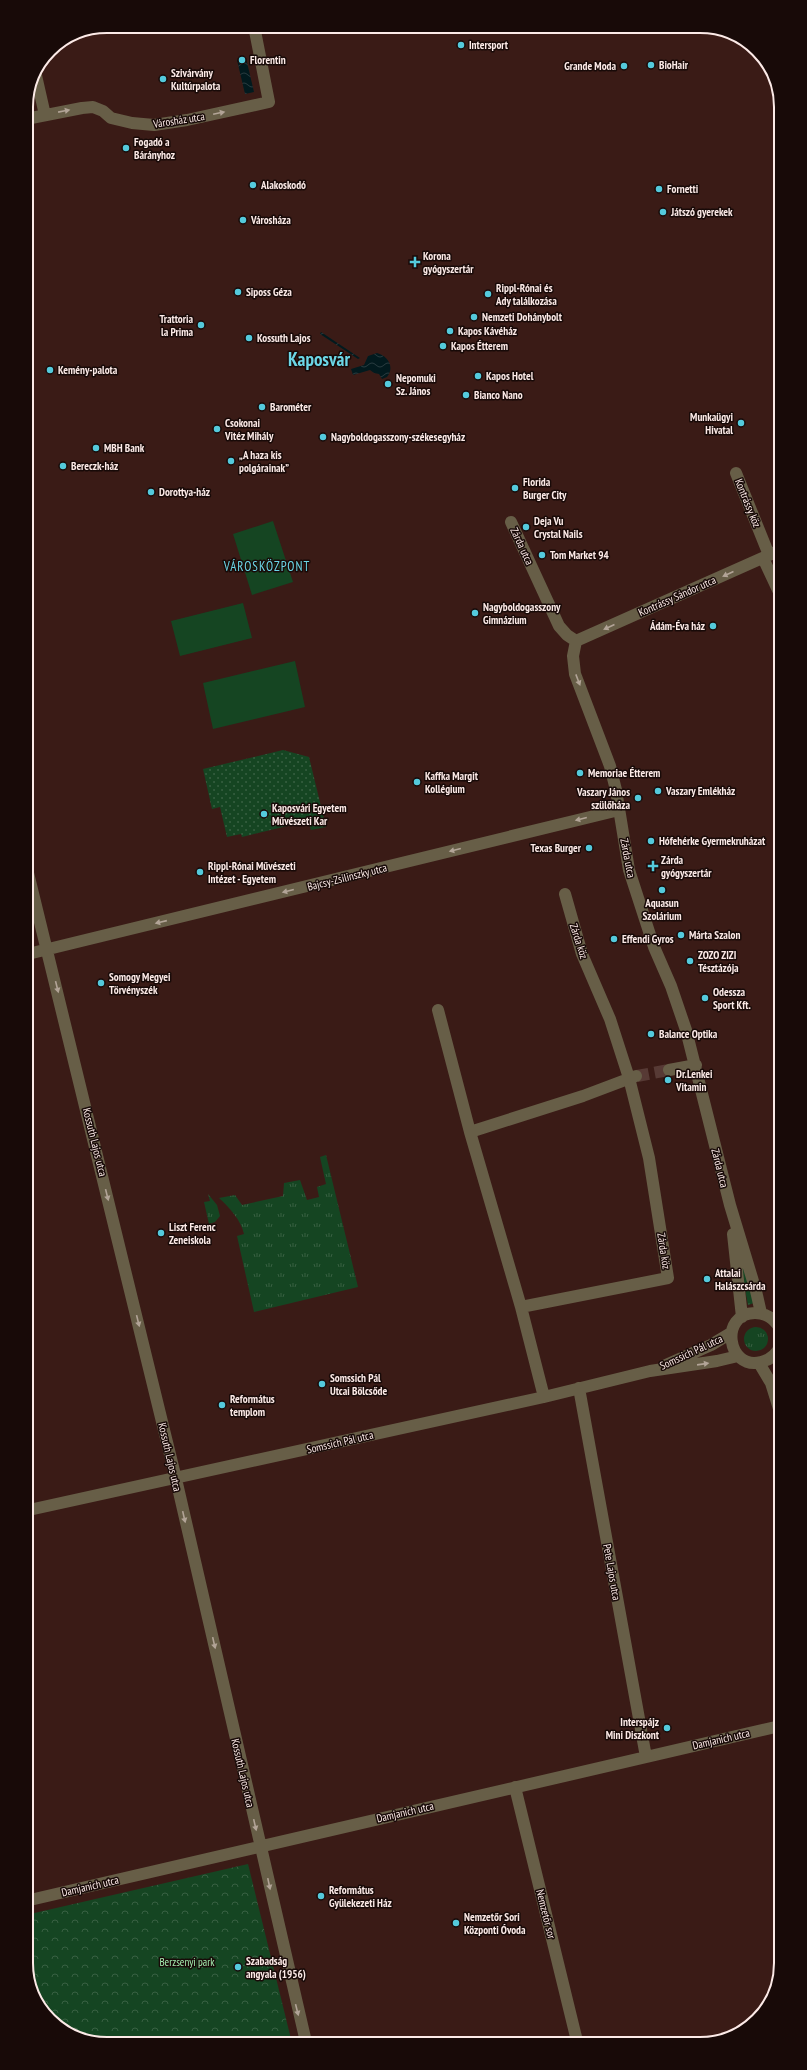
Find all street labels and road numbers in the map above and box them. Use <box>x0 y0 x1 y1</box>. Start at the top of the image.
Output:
street label: Városház utca <box>151 109 206 131</box>
street label: Kontrássy köz <box>732 477 764 529</box>
street label: Zárda utca <box>507 525 537 567</box>
street label: Kontrássy Sándor utca <box>636 573 718 619</box>
street label: Zárda utca <box>617 837 639 879</box>
street label: Bajcsy-Zsilinszky utca <box>306 860 388 894</box>
street label: Zárda köz <box>567 921 591 961</box>
street label: Kossuth Lajos utca <box>80 1106 110 1178</box>
street label: Zárda utca <box>708 1147 732 1189</box>
street label: Zárda köz <box>654 1232 674 1270</box>
street label: Somssich Pál utca <box>657 1331 725 1373</box>
street label: Kossuth Lajos utca <box>155 1421 185 1493</box>
street label: Somssich Pál utca <box>305 1428 375 1456</box>
street label: Pete Lajos utca <box>600 1543 624 1601</box>
street label: Damjanich utca <box>691 1726 751 1752</box>
street label: Kossuth Lajos utca <box>228 1737 258 1809</box>
street label: Damjanich utca <box>375 1799 435 1825</box>
street label: Damjanich utca <box>60 1873 120 1899</box>
street label: Nemzetőr sor <box>533 1888 559 1940</box>

